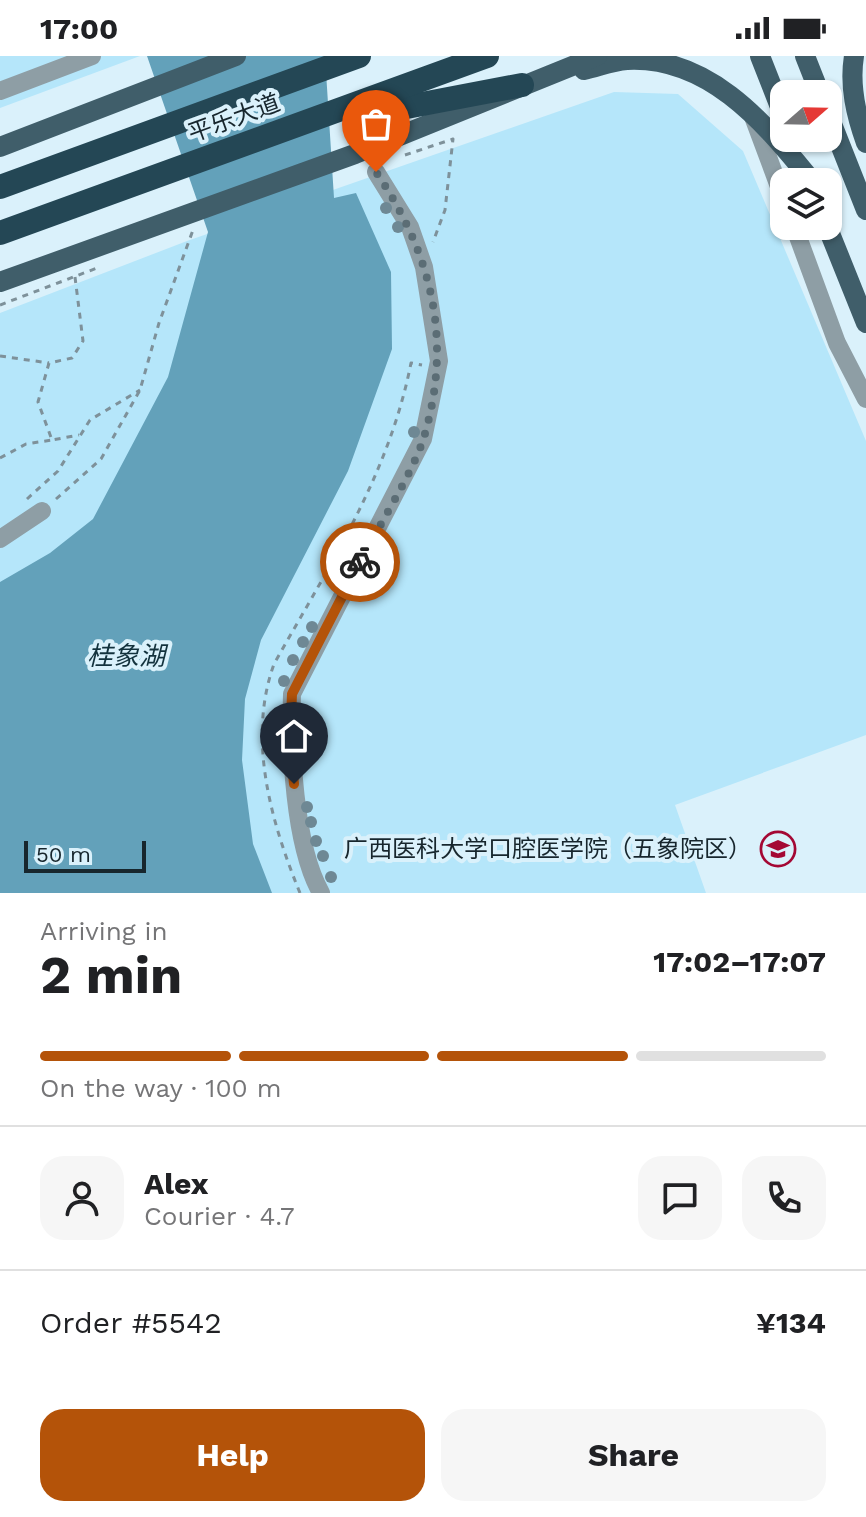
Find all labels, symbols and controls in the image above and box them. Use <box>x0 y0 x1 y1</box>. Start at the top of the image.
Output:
text: 17:00 <box>40 11 118 46</box>
north arrow <box>770 80 842 152</box>
map controls <box>770 80 842 240</box>
street label: 平乐大道 <box>184 88 284 148</box>
pin <box>342 90 410 172</box>
icon: bag <box>354 102 398 146</box>
button: layers <box>770 168 842 240</box>
courier <box>320 522 400 602</box>
icon: bike <box>338 540 382 584</box>
water label: 桂象湖 <box>87 641 169 671</box>
pin <box>260 702 328 784</box>
icon: home <box>272 714 316 758</box>
school or university icon: 广西医科大学口腔医学院（五象院区） <box>759 830 797 868</box>
place label: 广西医科大学口腔医学院（五象院区） <box>344 835 752 863</box>
scale bar <box>24 837 146 873</box>
text: 50 m <box>36 842 91 867</box>
text: Arriving in <box>40 916 168 946</box>
text: 17:02–17:07 <box>653 944 826 979</box>
text: 2 min <box>40 945 182 1006</box>
text: On the way · 100 m <box>40 1073 281 1103</box>
button: person <box>40 1156 124 1240</box>
button: chat <box>638 1156 722 1240</box>
button: phone <box>742 1156 826 1240</box>
text: Alex <box>144 1166 208 1201</box>
text: Courier · 4.7 <box>144 1201 294 1231</box>
text: Order #5542 <box>40 1305 222 1340</box>
text: ¥134 <box>756 1305 826 1340</box>
button: Help <box>40 1409 425 1501</box>
button: Share <box>441 1409 826 1501</box>

